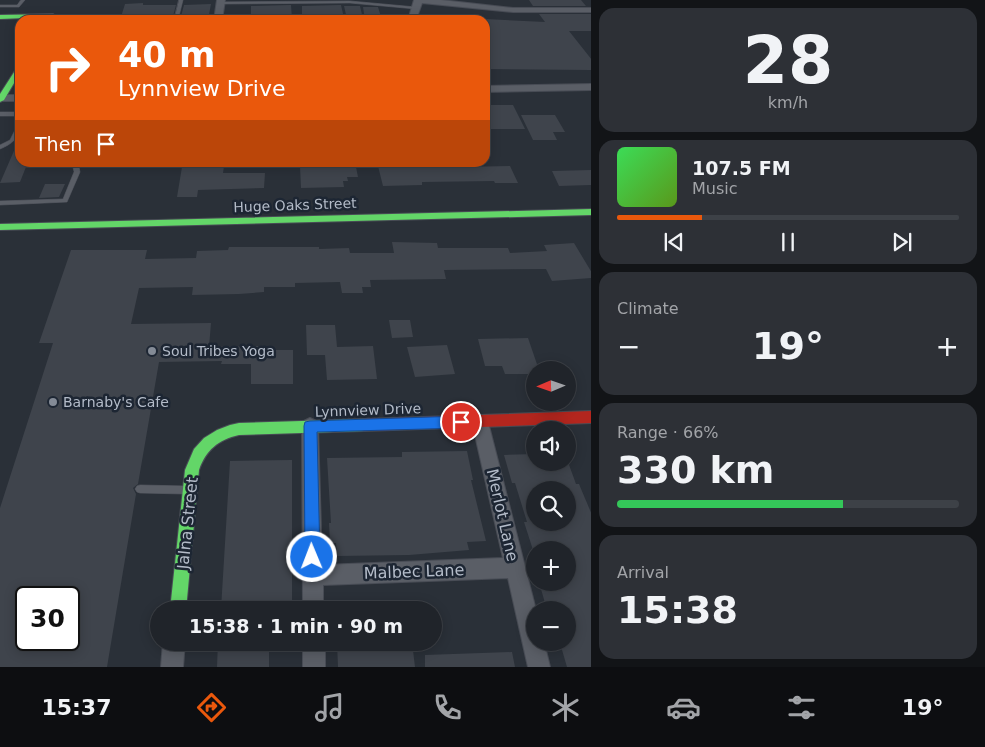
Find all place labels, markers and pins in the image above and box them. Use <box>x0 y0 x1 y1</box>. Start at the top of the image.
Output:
place label: Soul Tribes Yoga <box>162 343 275 359</box>
marker: Soul Tribes Yoga <box>146 345 158 357</box>
place label: Barnaby's Cafe <box>63 394 169 410</box>
marker: Barnaby's Cafe <box>47 396 59 408</box>
pin <box>440 401 482 443</box>

